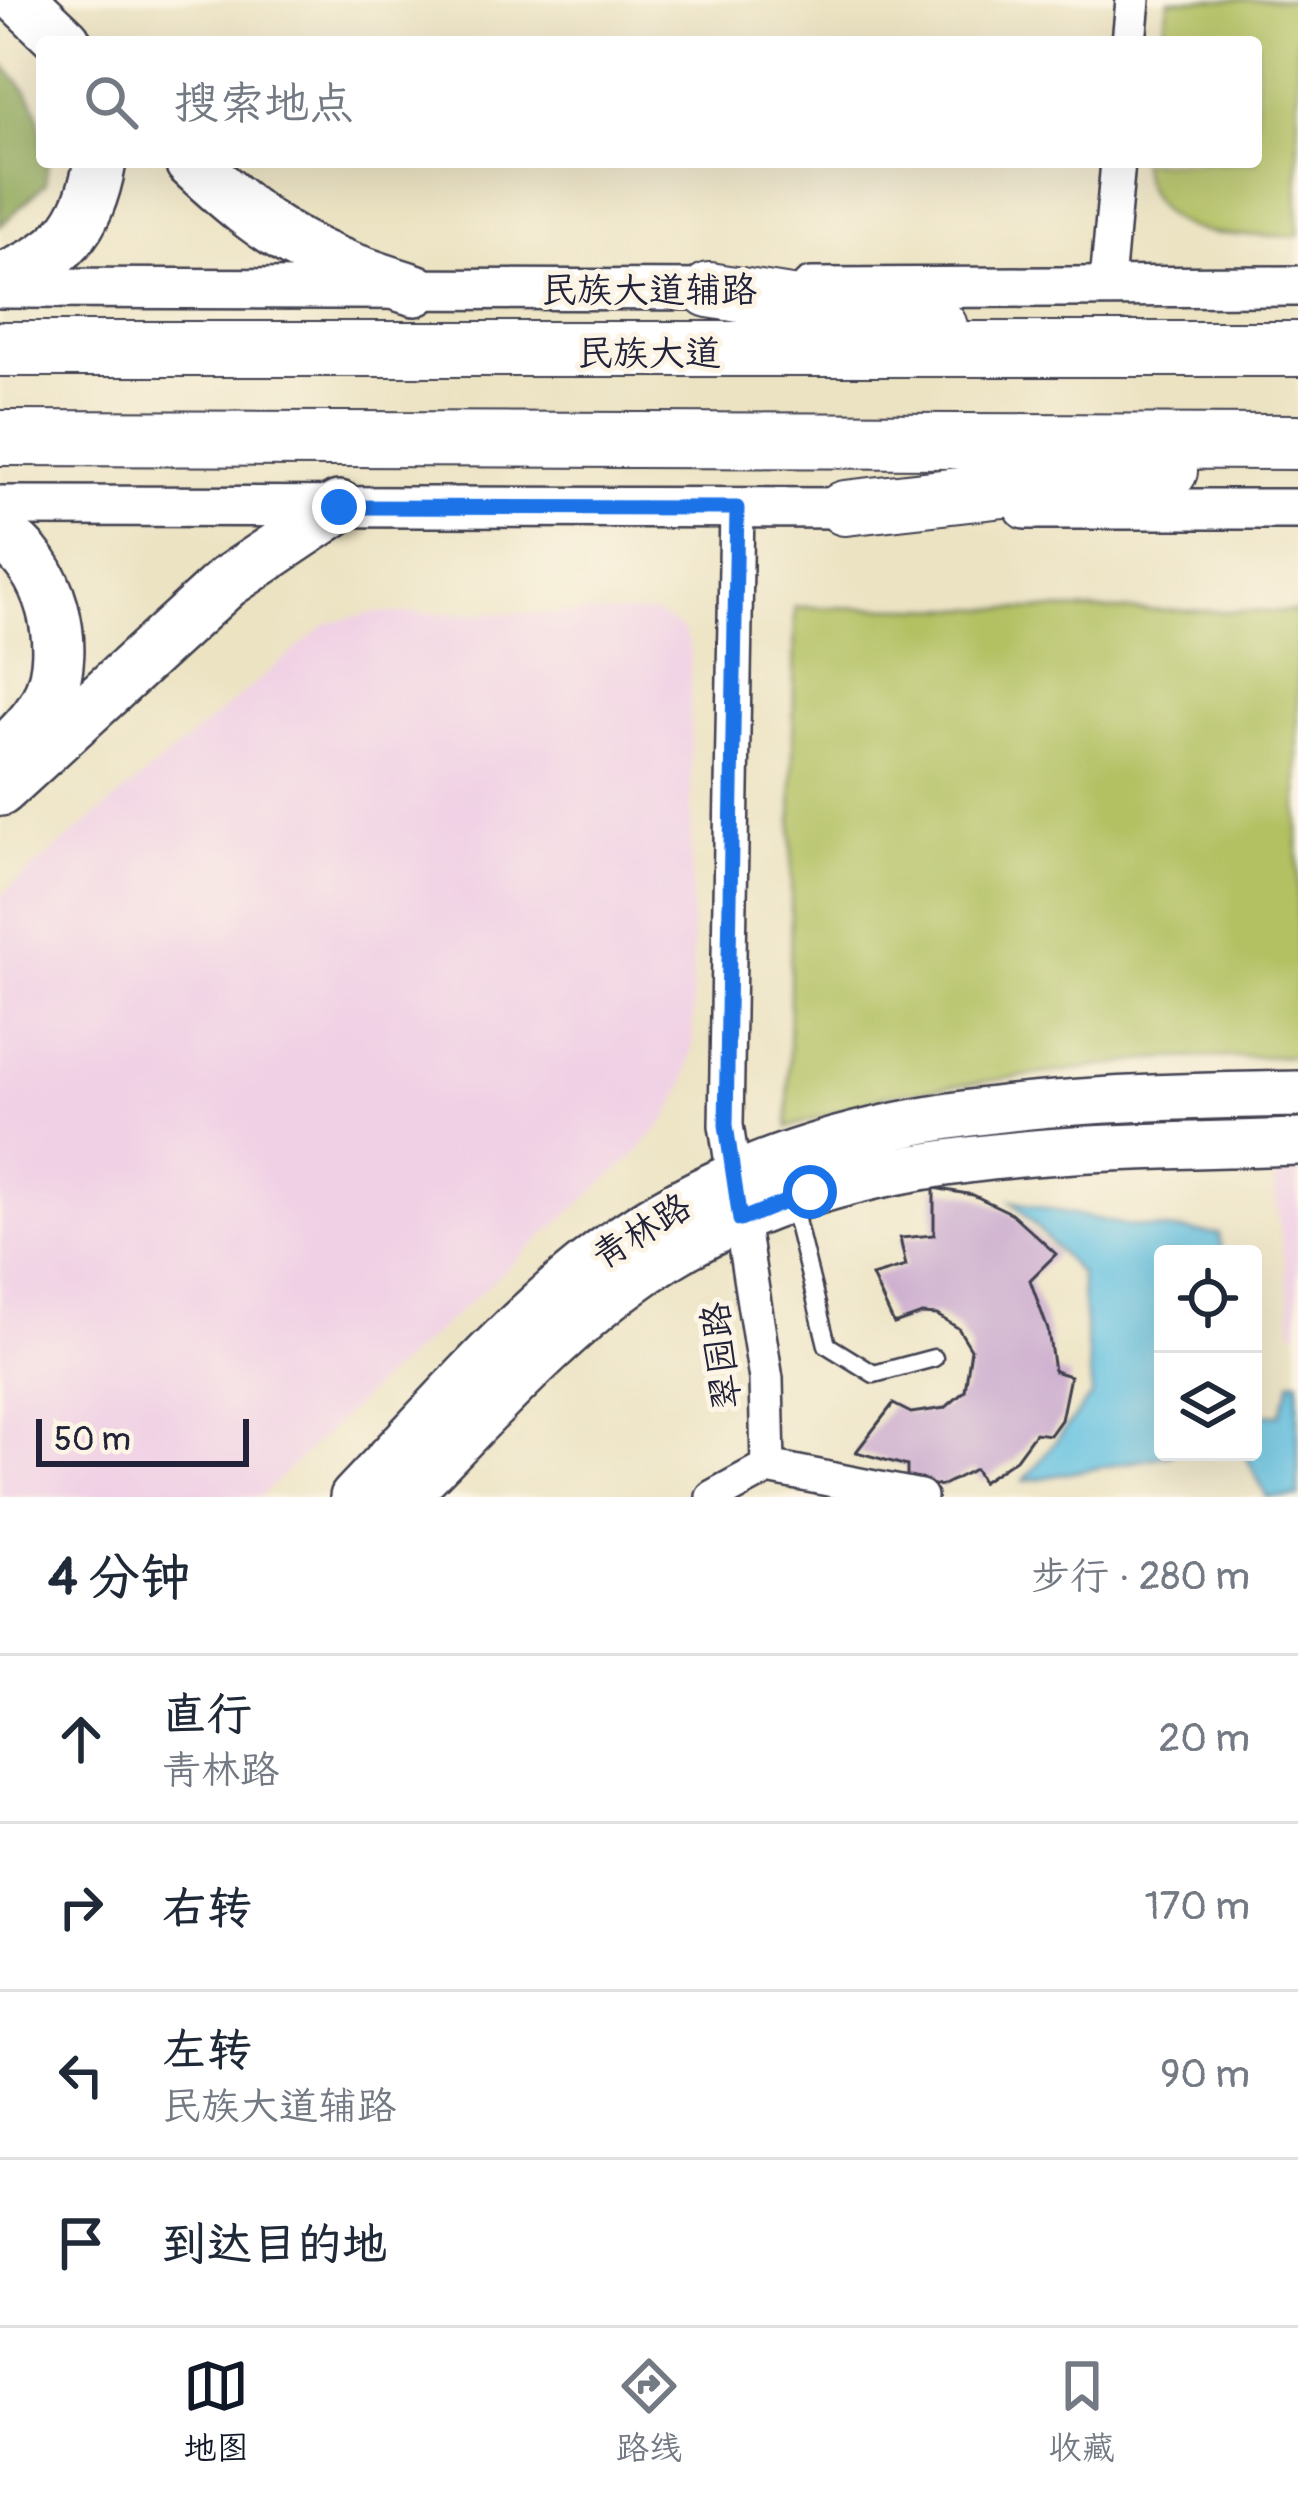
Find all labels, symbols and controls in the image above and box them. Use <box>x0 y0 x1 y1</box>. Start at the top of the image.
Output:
search box <box>36 36 1262 168</box>
icon: search <box>78 69 144 135</box>
text: 搜索地点 <box>174 76 354 132</box>
street label: 民族大道辅路 <box>541 268 757 313</box>
street label: 民族大道 <box>577 331 721 376</box>
route end <box>312 480 366 534</box>
route start <box>783 1165 837 1219</box>
street label: 青林路 <box>584 1184 700 1279</box>
map controls <box>1154 1245 1262 1461</box>
button: locate <box>1154 1245 1262 1353</box>
street label: 翠园路 <box>693 1299 750 1412</box>
button: layers <box>1154 1353 1262 1461</box>
scale bar <box>36 1413 249 1466</box>
text: 50 m <box>54 1419 131 1460</box>
text: 4 分钟 <box>48 1546 191 1610</box>
text: 步行 · 280 m <box>1031 1552 1250 1601</box>
text: 直行 <box>162 1687 252 1743</box>
icon: ahead <box>48 1706 114 1772</box>
text: 20 m <box>1158 1714 1250 1763</box>
text: 青林路 <box>162 1746 279 1795</box>
icon: right <box>48 1874 114 1940</box>
text: 右转 <box>162 1881 252 1937</box>
text: 170 m <box>1144 1882 1250 1931</box>
text: 左转 <box>162 2023 252 2079</box>
icon: left <box>48 2042 114 2108</box>
text: 90 m <box>1160 2050 1250 2099</box>
text: 民族大道辅路 <box>162 2082 396 2131</box>
icon: arrive <box>48 2210 114 2276</box>
text: 到达目的地 <box>162 2217 387 2273</box>
tab: 地图 <box>183 2353 249 2469</box>
tab: 路线 <box>616 2353 682 2469</box>
tab: 收藏 <box>1049 2353 1115 2469</box>

